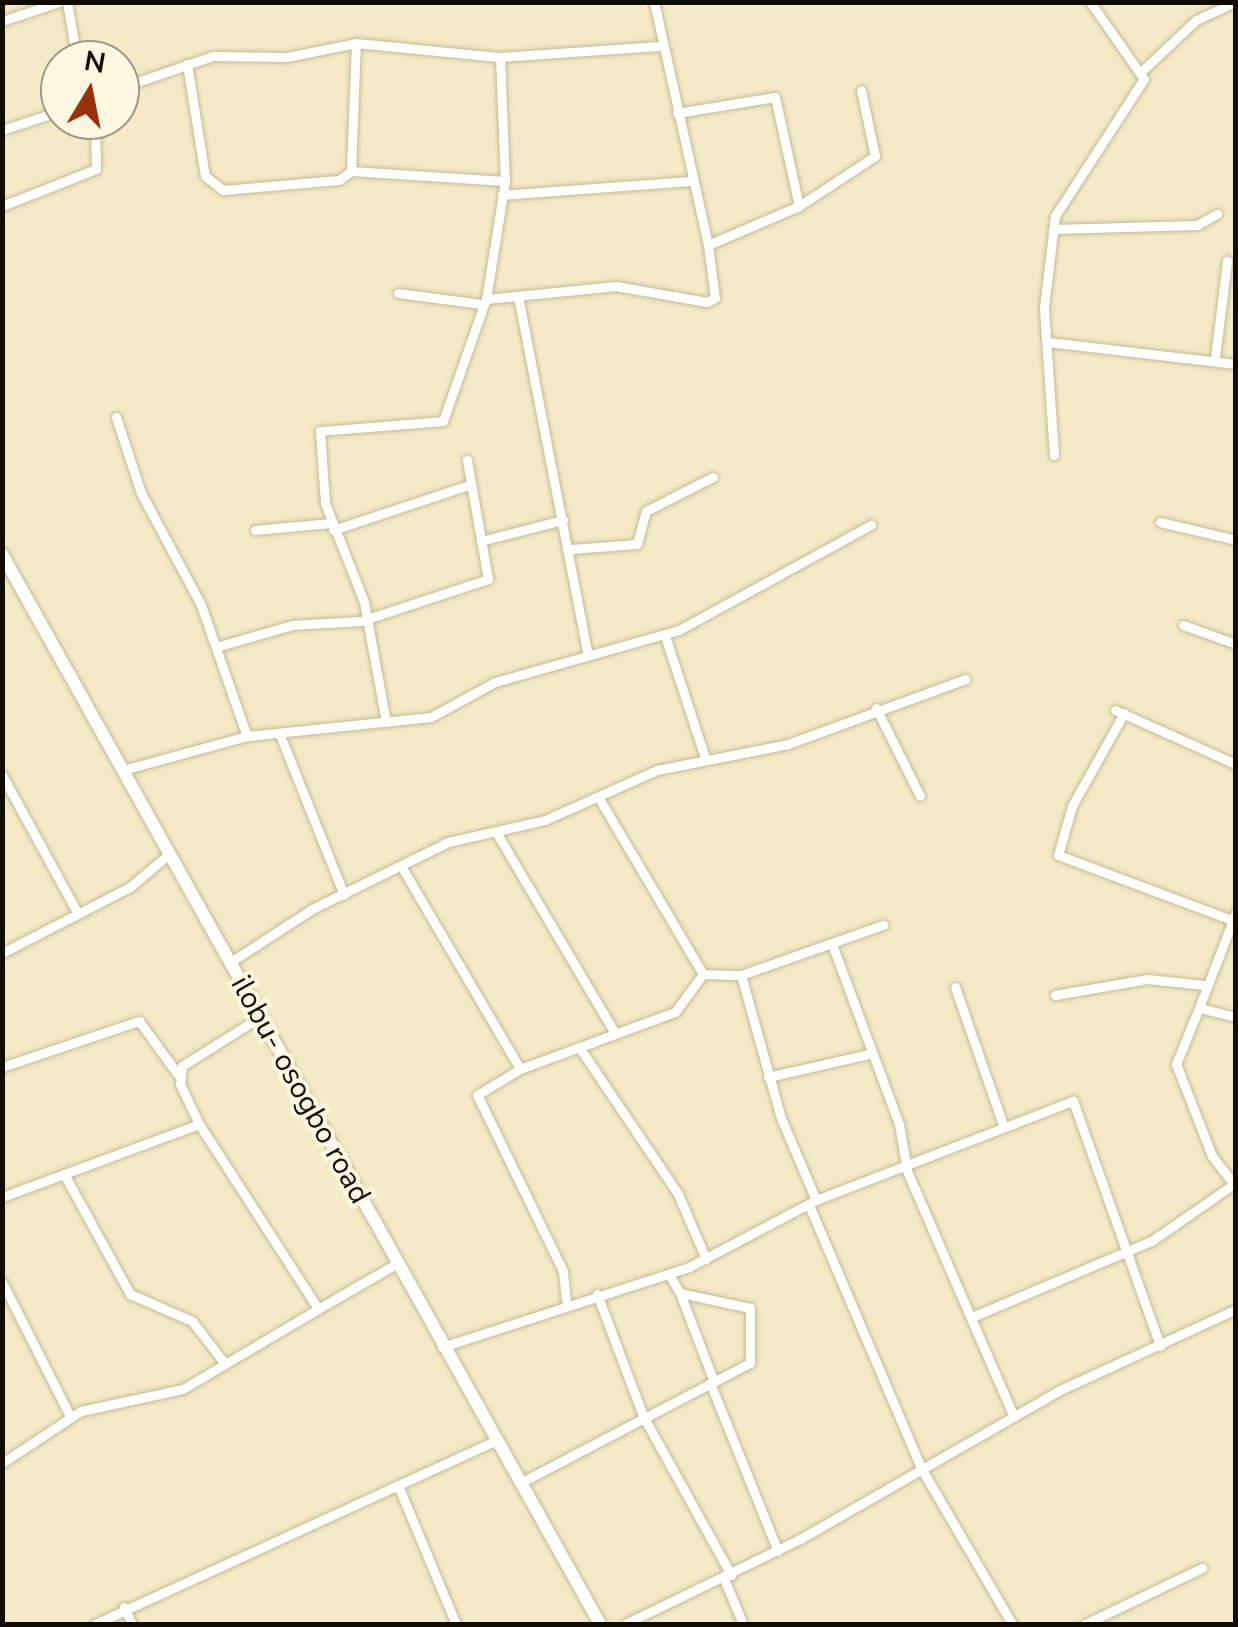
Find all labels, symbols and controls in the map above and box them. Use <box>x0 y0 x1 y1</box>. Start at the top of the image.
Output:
north arrow <box>40 40 140 140</box>
text: N <box>81 42 108 83</box>
street label: ilobu- osogbo road <box>222 970 378 1210</box>

